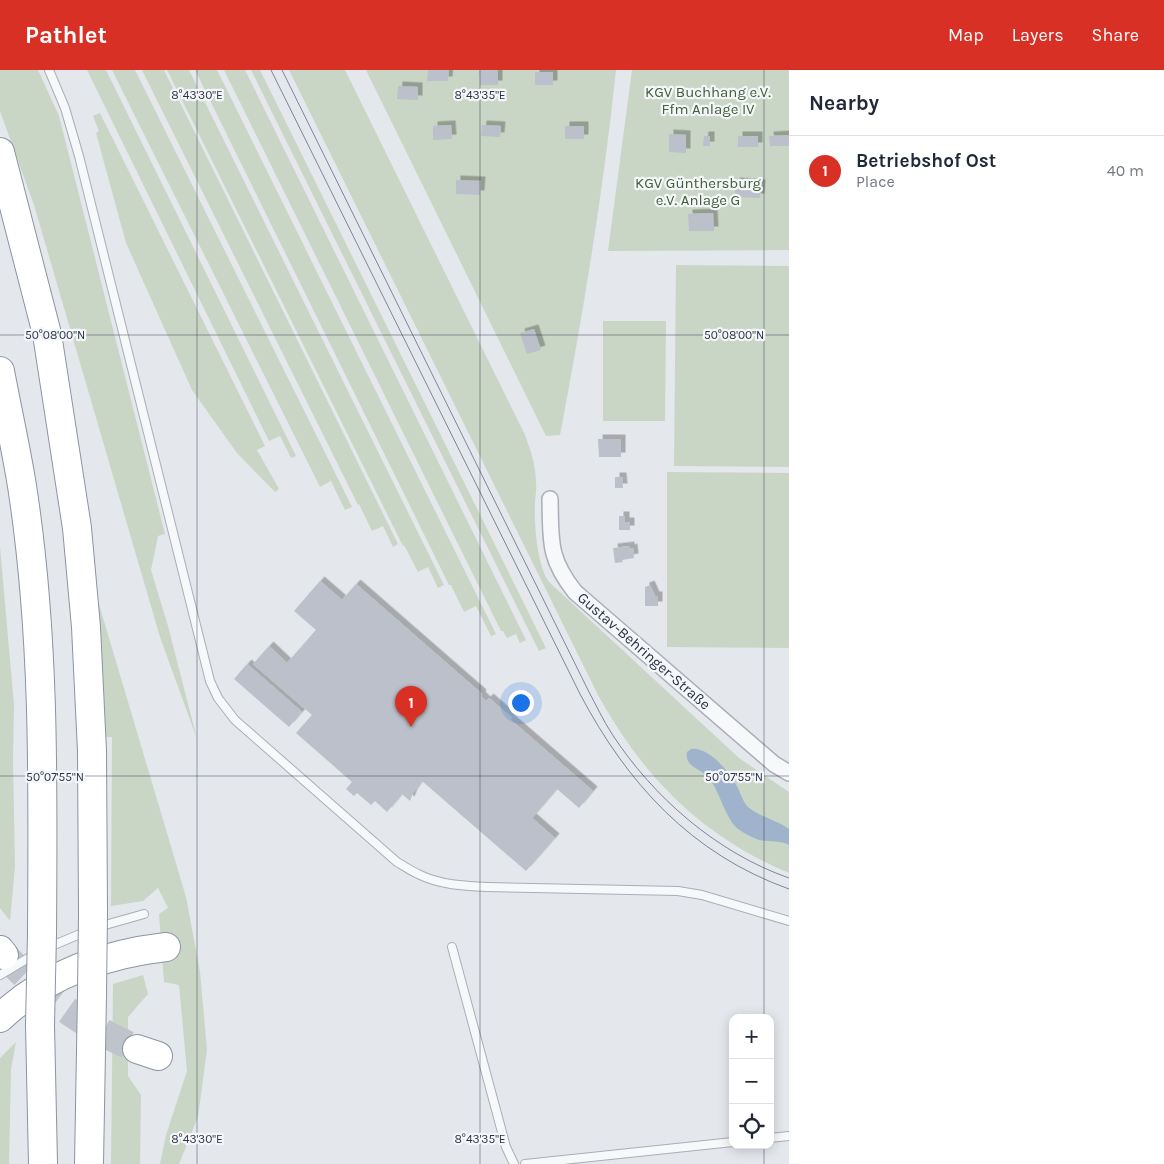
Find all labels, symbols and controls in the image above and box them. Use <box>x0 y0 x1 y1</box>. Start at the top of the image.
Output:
text: Pathlet <box>25 21 107 49</box>
text: Map <box>948 24 984 46</box>
text: Layers <box>1012 24 1064 46</box>
text: Share <box>1092 24 1139 46</box>
park label: KGV Buchhang e.V. Ffm Anlage IV <box>645 83 771 118</box>
text: 8°43'30"E <box>171 88 223 102</box>
text: 8°43'35"E <box>454 88 506 102</box>
text: Nearby <box>809 91 879 115</box>
text: Betriebshof Ost <box>856 150 996 172</box>
text: 1 <box>822 161 828 180</box>
text: 40 m <box>1107 161 1144 180</box>
text: Place <box>856 172 895 191</box>
park label: KGV Günthersburg e.V. Anlage G <box>635 174 761 209</box>
text: 50°08'00"N <box>25 328 85 342</box>
text: 50°08'00"N <box>704 328 764 342</box>
street label: Gustav-Behringer-Straße <box>574 588 714 714</box>
pin: 1 <box>395 686 427 727</box>
your location <box>508 690 534 716</box>
text: 50°07'55"N <box>26 770 84 784</box>
text: 50°07'55"N <box>705 770 763 784</box>
map controls <box>729 1014 774 1149</box>
button: + <box>729 1014 774 1059</box>
button: − <box>729 1059 774 1104</box>
button: locate <box>729 1104 774 1149</box>
text: 8°43'30"E <box>171 1132 223 1146</box>
text: 8°43'35"E <box>454 1132 506 1146</box>

